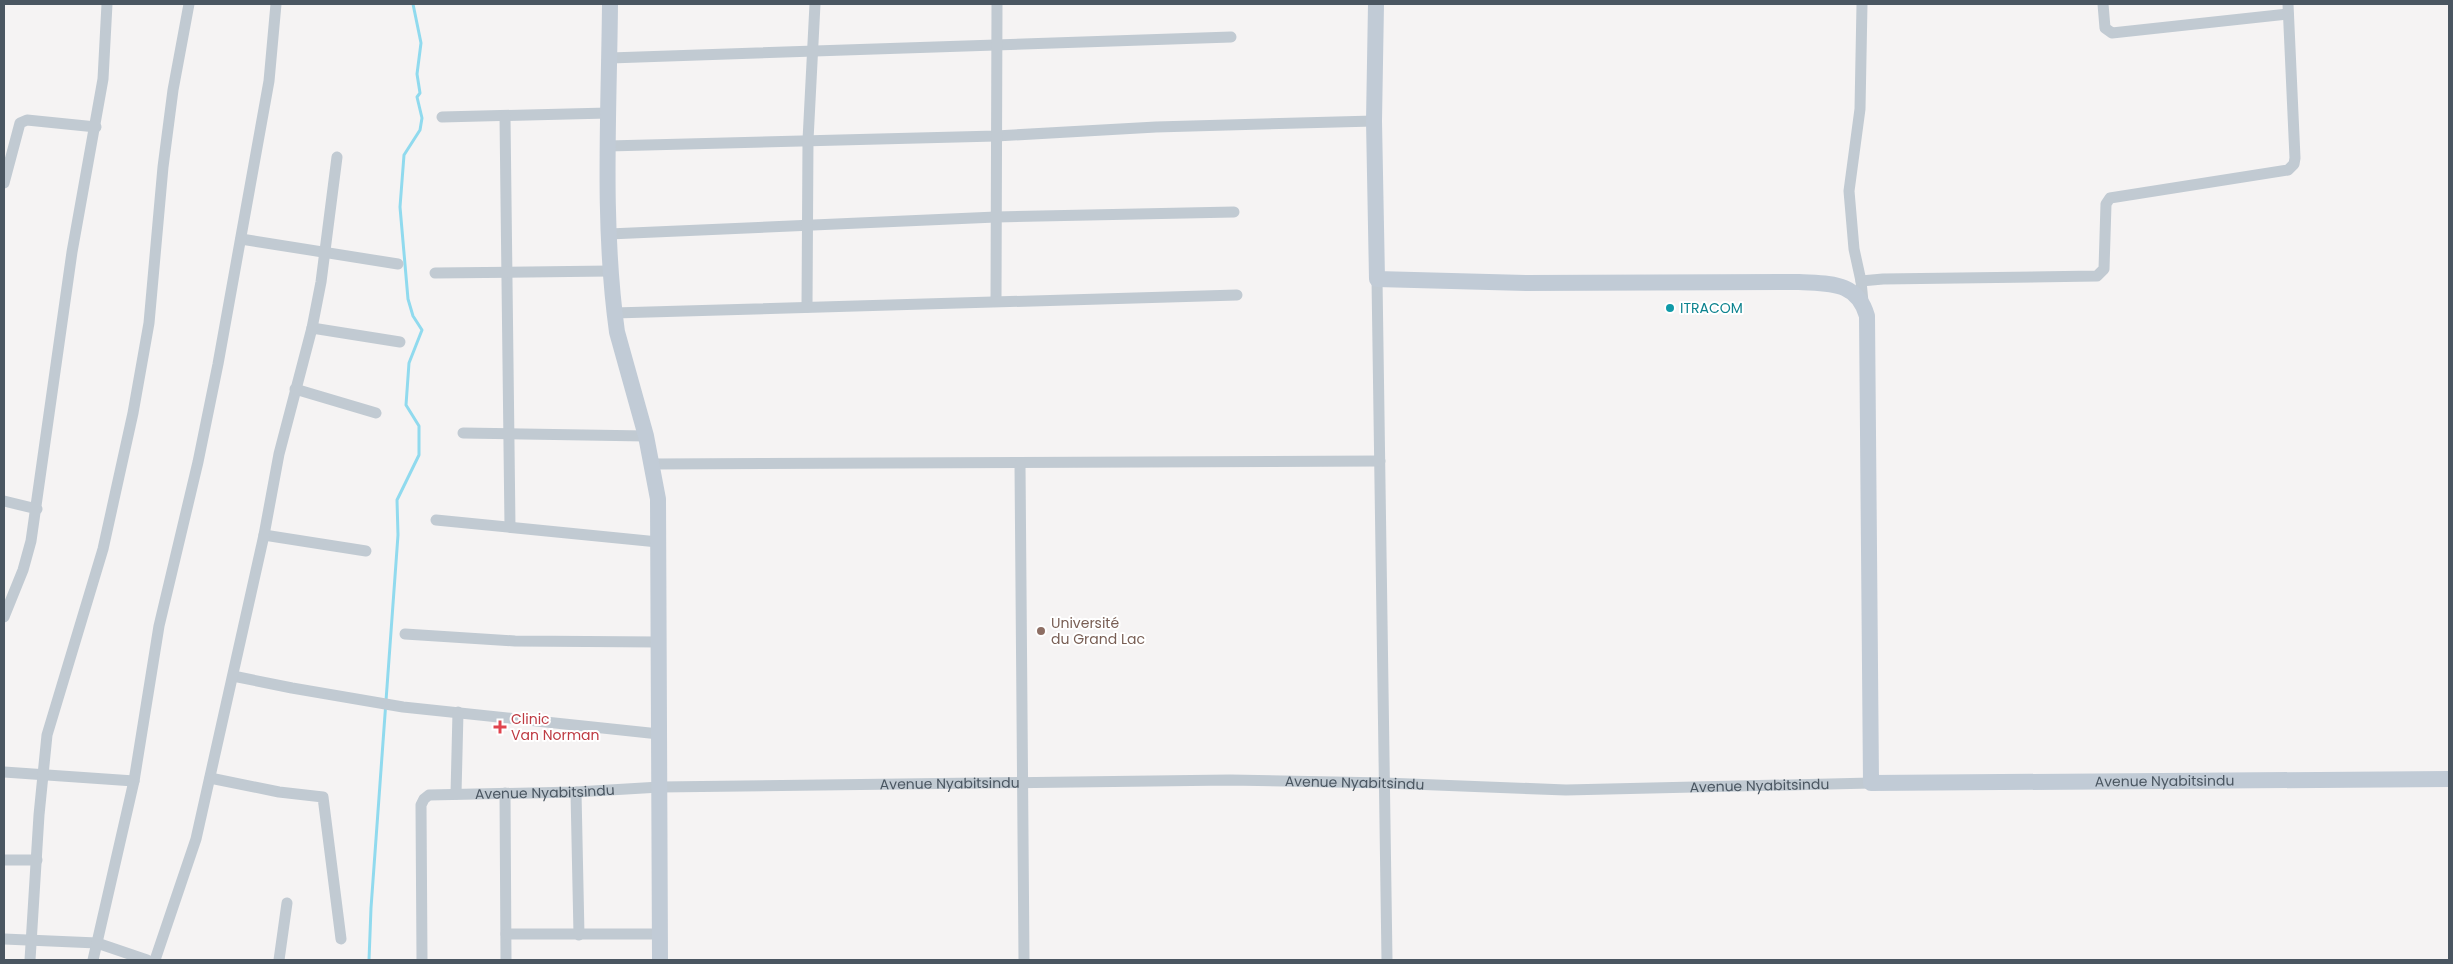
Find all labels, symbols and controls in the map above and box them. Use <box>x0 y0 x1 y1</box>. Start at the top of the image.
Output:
place label: ITRACOM <box>1680 298 1743 318</box>
marker: ITRACOM <box>1664 302 1676 314</box>
place label: Université du Grand Lac <box>1051 613 1145 649</box>
marker: Université du Grand Lac <box>1035 625 1047 637</box>
place label: Clinic Van Norman <box>511 709 600 745</box>
marker: Clinic Van Norman <box>493 720 507 734</box>
street label: Avenue Nyabitsindu <box>2095 770 2235 791</box>
street label: Avenue Nyabitsindu <box>1285 771 1425 795</box>
street label: Avenue Nyabitsindu <box>880 773 1020 794</box>
street label: Avenue Nyabitsindu <box>1689 774 1830 797</box>
street label: Avenue Nyabitsindu <box>475 780 615 804</box>

